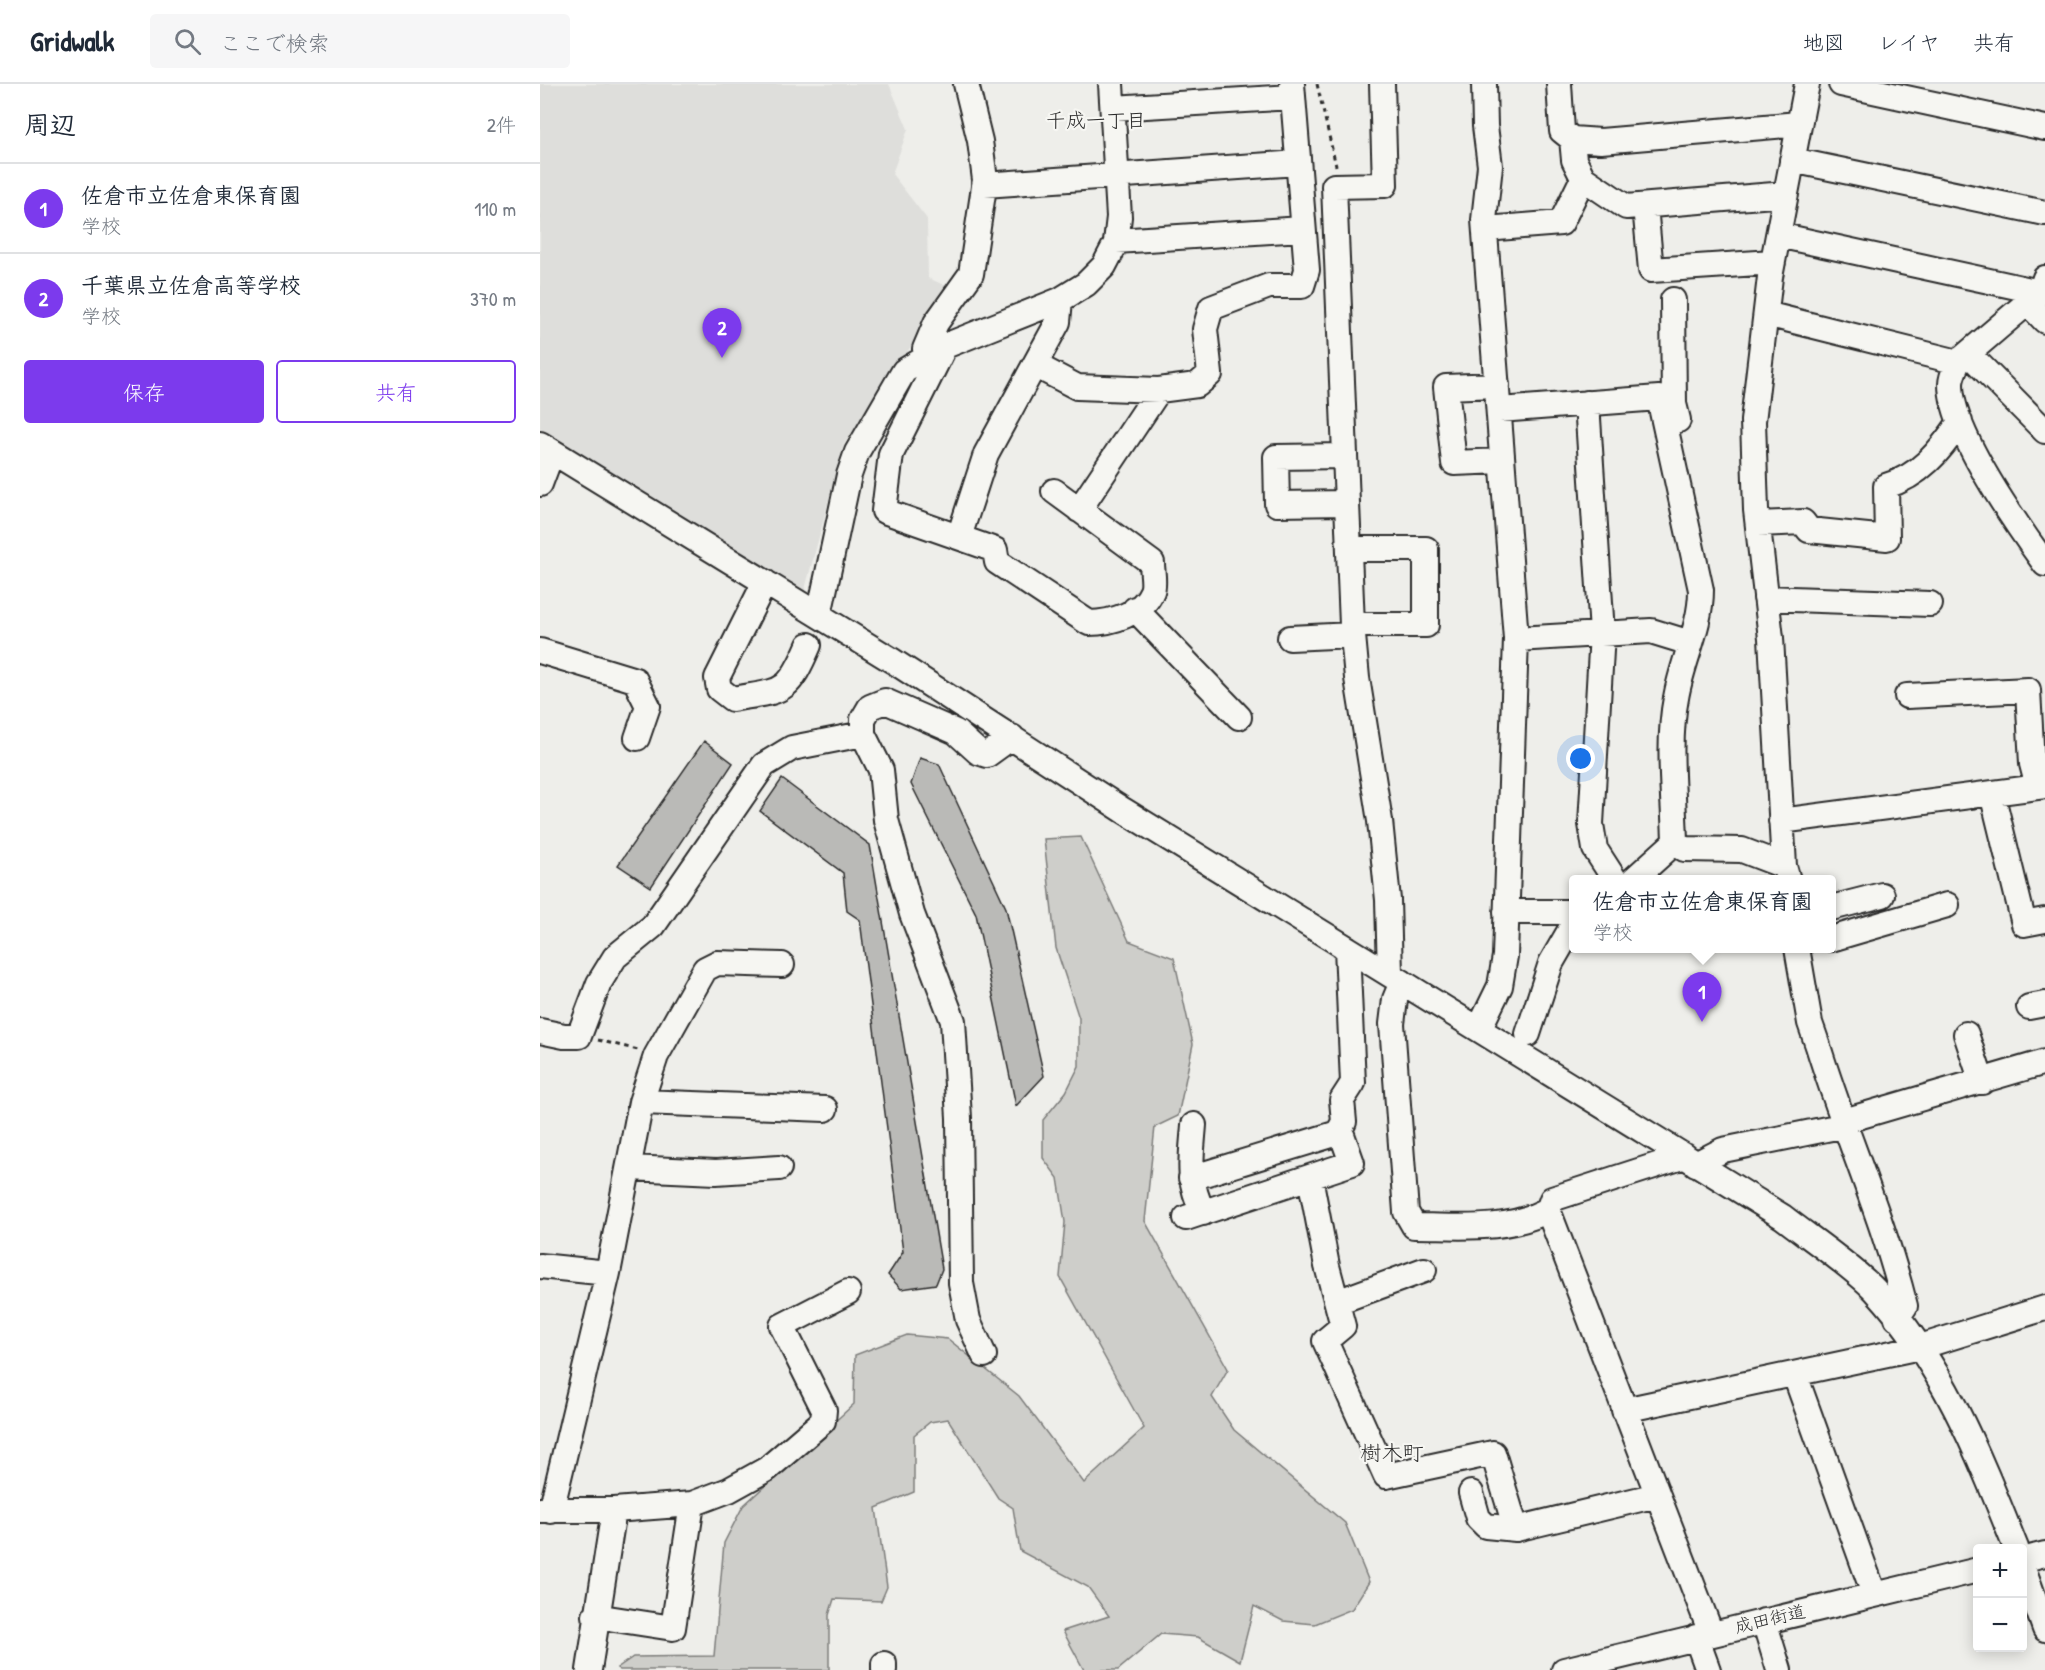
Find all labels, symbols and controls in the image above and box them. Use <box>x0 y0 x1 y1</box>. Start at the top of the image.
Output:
search box <box>150 14 570 68</box>
text: Gridwalk <box>30 22 114 60</box>
icon: search <box>171 25 204 58</box>
text: ここで検索 <box>219 28 329 58</box>
text: 地図 <box>1803 28 1845 57</box>
text: レイヤ <box>1878 28 1940 57</box>
text: 共有 <box>1973 28 2015 57</box>
district label: 千成一丁目 <box>1046 106 1146 133</box>
text: 周辺 <box>24 107 76 142</box>
text: 2件 <box>487 111 516 138</box>
text: 佐倉市立佐倉東保育園 <box>81 180 301 210</box>
text: 1 <box>40 195 47 222</box>
text: 110 m <box>474 195 516 222</box>
text: 学校 <box>81 212 121 239</box>
text: 千葉県立佐倉高等学校 <box>81 270 301 300</box>
text: 2 <box>39 285 48 312</box>
text: 370 m <box>470 285 516 312</box>
text: 学校 <box>81 302 121 329</box>
pin: 2 <box>702 308 741 358</box>
button: 保存 <box>24 360 264 423</box>
button: 共有 <box>276 360 516 423</box>
your location <box>1566 744 1595 773</box>
popup <box>1569 875 1836 953</box>
text: 佐倉市立佐倉東保育園 <box>1592 886 1813 916</box>
text: 学校 <box>1592 918 1632 945</box>
pin: 1 <box>1682 972 1722 1022</box>
district label: 樹木町 <box>1361 1438 1424 1467</box>
map controls <box>1973 1544 2027 1652</box>
button: + <box>1973 1544 2027 1598</box>
street label: 成田街道 <box>1732 1598 1808 1639</box>
button: − <box>1973 1598 2027 1652</box>

